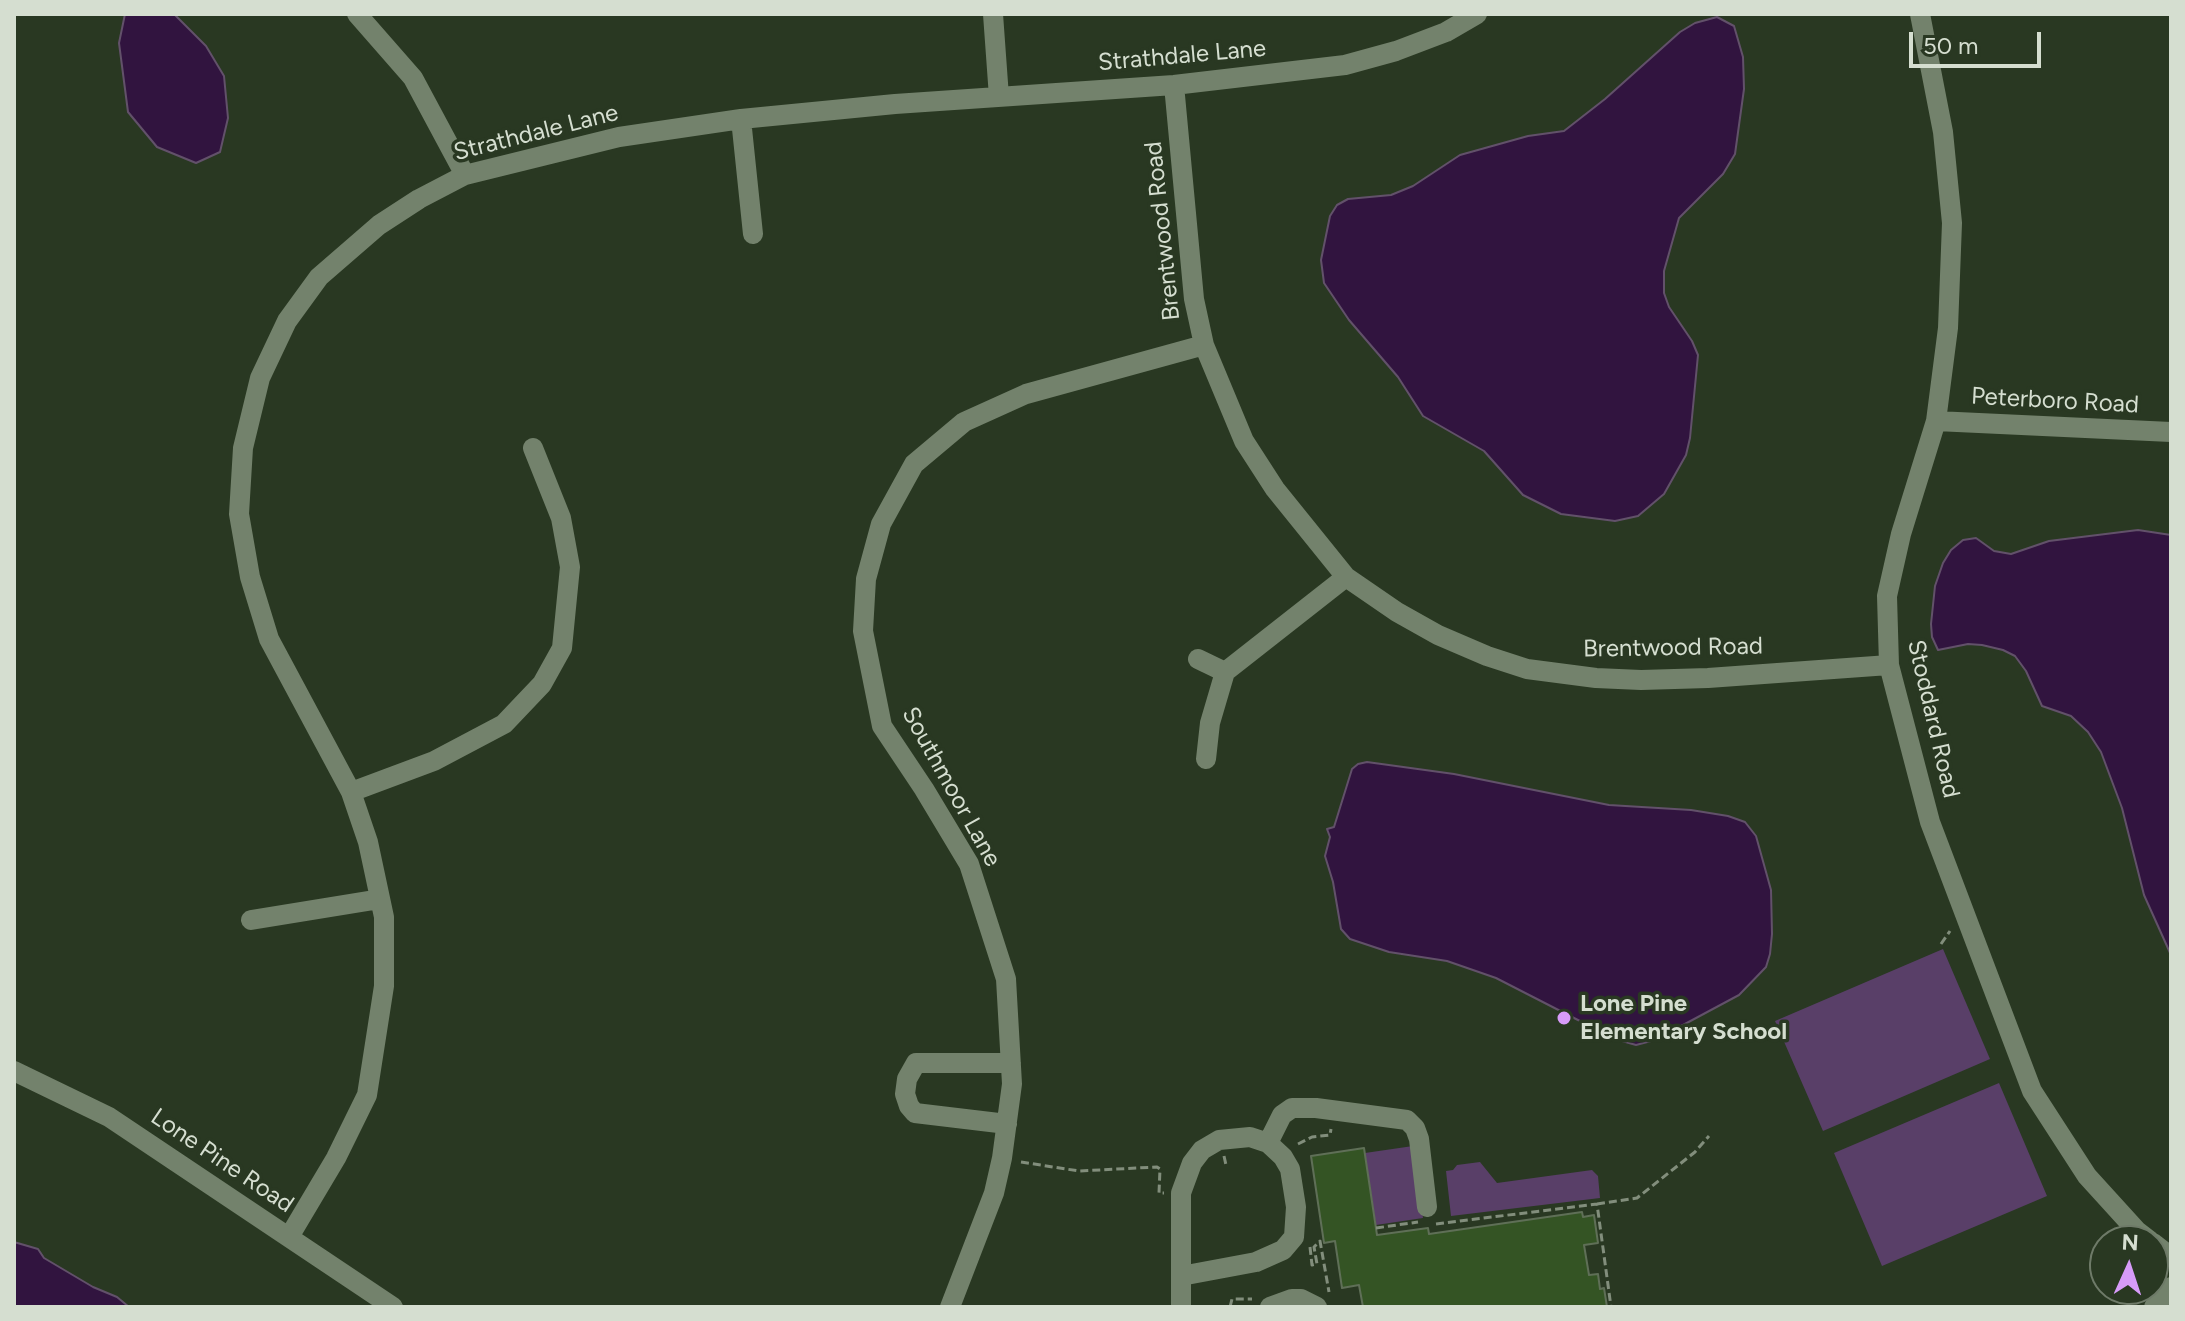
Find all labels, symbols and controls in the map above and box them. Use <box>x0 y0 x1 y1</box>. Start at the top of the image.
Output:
scale bar <box>1913 16 2045 66</box>
text: 50 m <box>1923 31 1979 60</box>
street label: Strathdale Lane <box>1097 34 1267 78</box>
street label: Strathdale Lane <box>451 99 621 167</box>
street label: Brentwood Road <box>1139 140 1187 322</box>
street label: Peterboro Road <box>1970 382 2140 420</box>
street label: Brentwood Road <box>1583 632 1763 664</box>
street label: Stoddard Road <box>1901 637 1965 801</box>
street label: Southmoor Lane <box>895 702 1007 872</box>
place label: Lone Pine Elementary School <box>1580 990 1787 1046</box>
marker: Lone Pine Elementary School <box>1555 1009 1573 1027</box>
street label: Lone Pine Road <box>145 1103 299 1219</box>
north arrow <box>2089 1225 2169 1305</box>
text: N <box>2121 1229 2139 1256</box>

